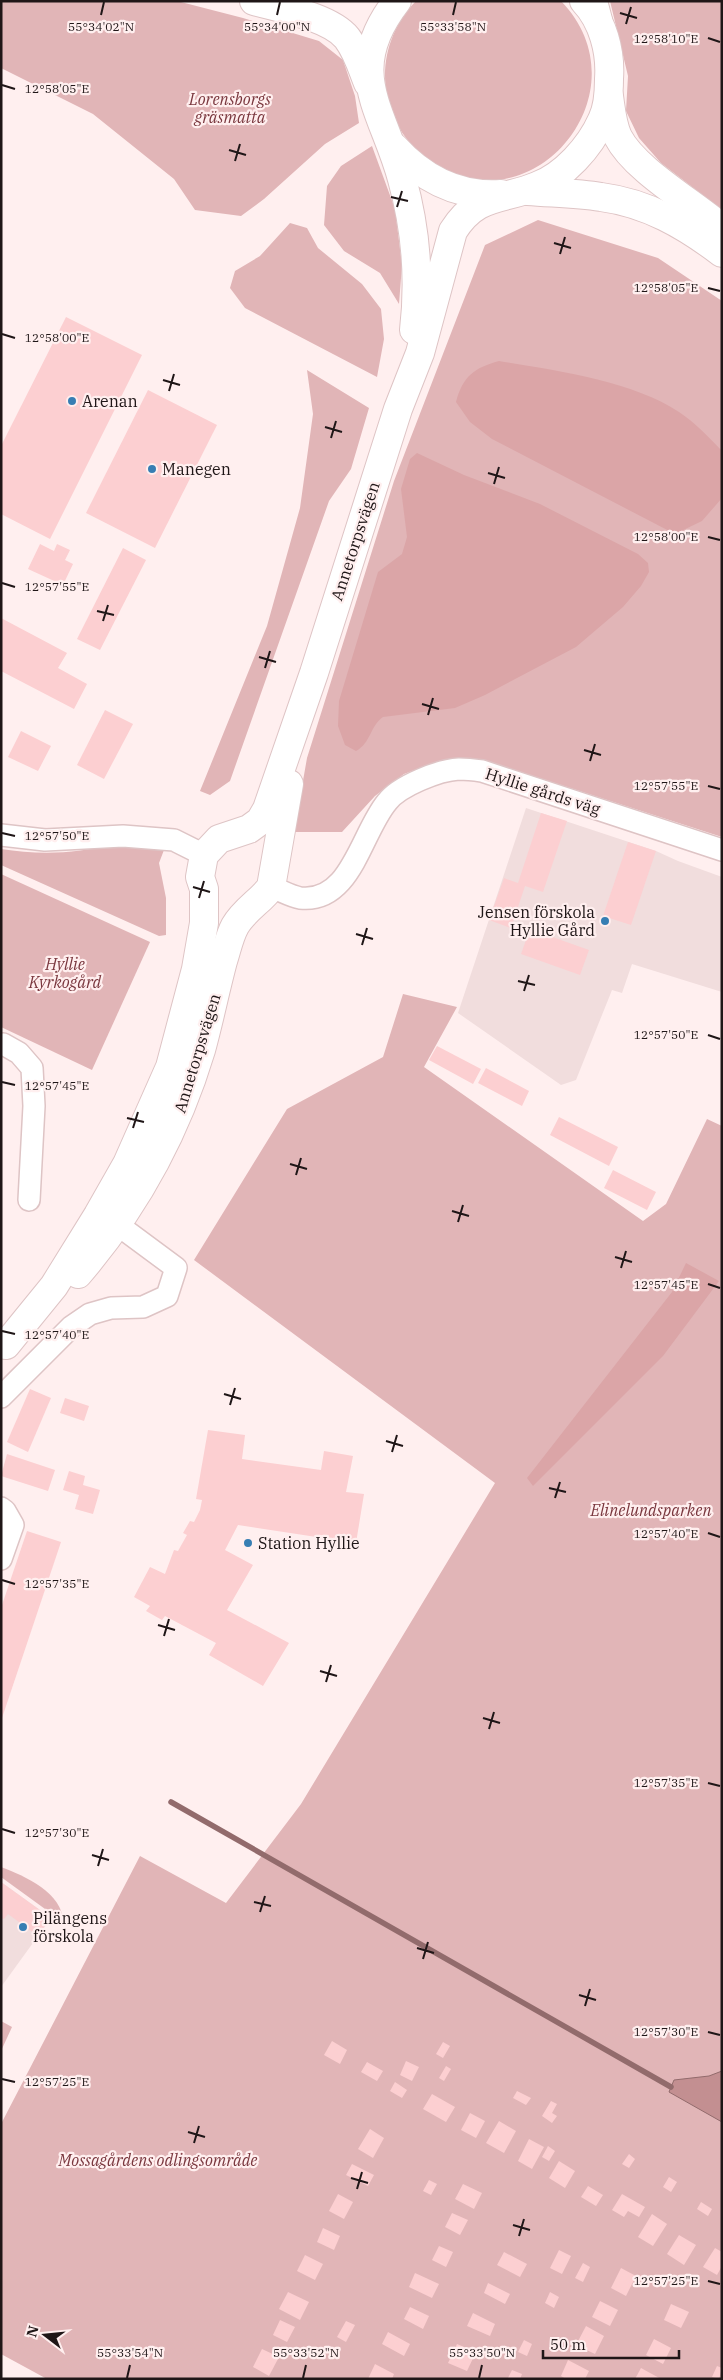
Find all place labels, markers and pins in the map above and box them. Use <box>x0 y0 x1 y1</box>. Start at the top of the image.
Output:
place label: Arenan <box>82 391 138 411</box>
marker: Arenan <box>66 395 78 407</box>
place label: Manegen <box>162 459 231 479</box>
marker: Manegen <box>146 463 158 475</box>
place label: Jensen förskola Hyllie Gård <box>478 902 595 940</box>
marker: Jensen förskola Hyllie Gård <box>599 915 611 927</box>
place label: Station Hyllie <box>258 1533 360 1553</box>
marker: Station Hyllie <box>242 1537 254 1549</box>
place label: Pilängens förskola <box>33 1908 107 1946</box>
marker: Pilängens förskola <box>17 1921 29 1933</box>

